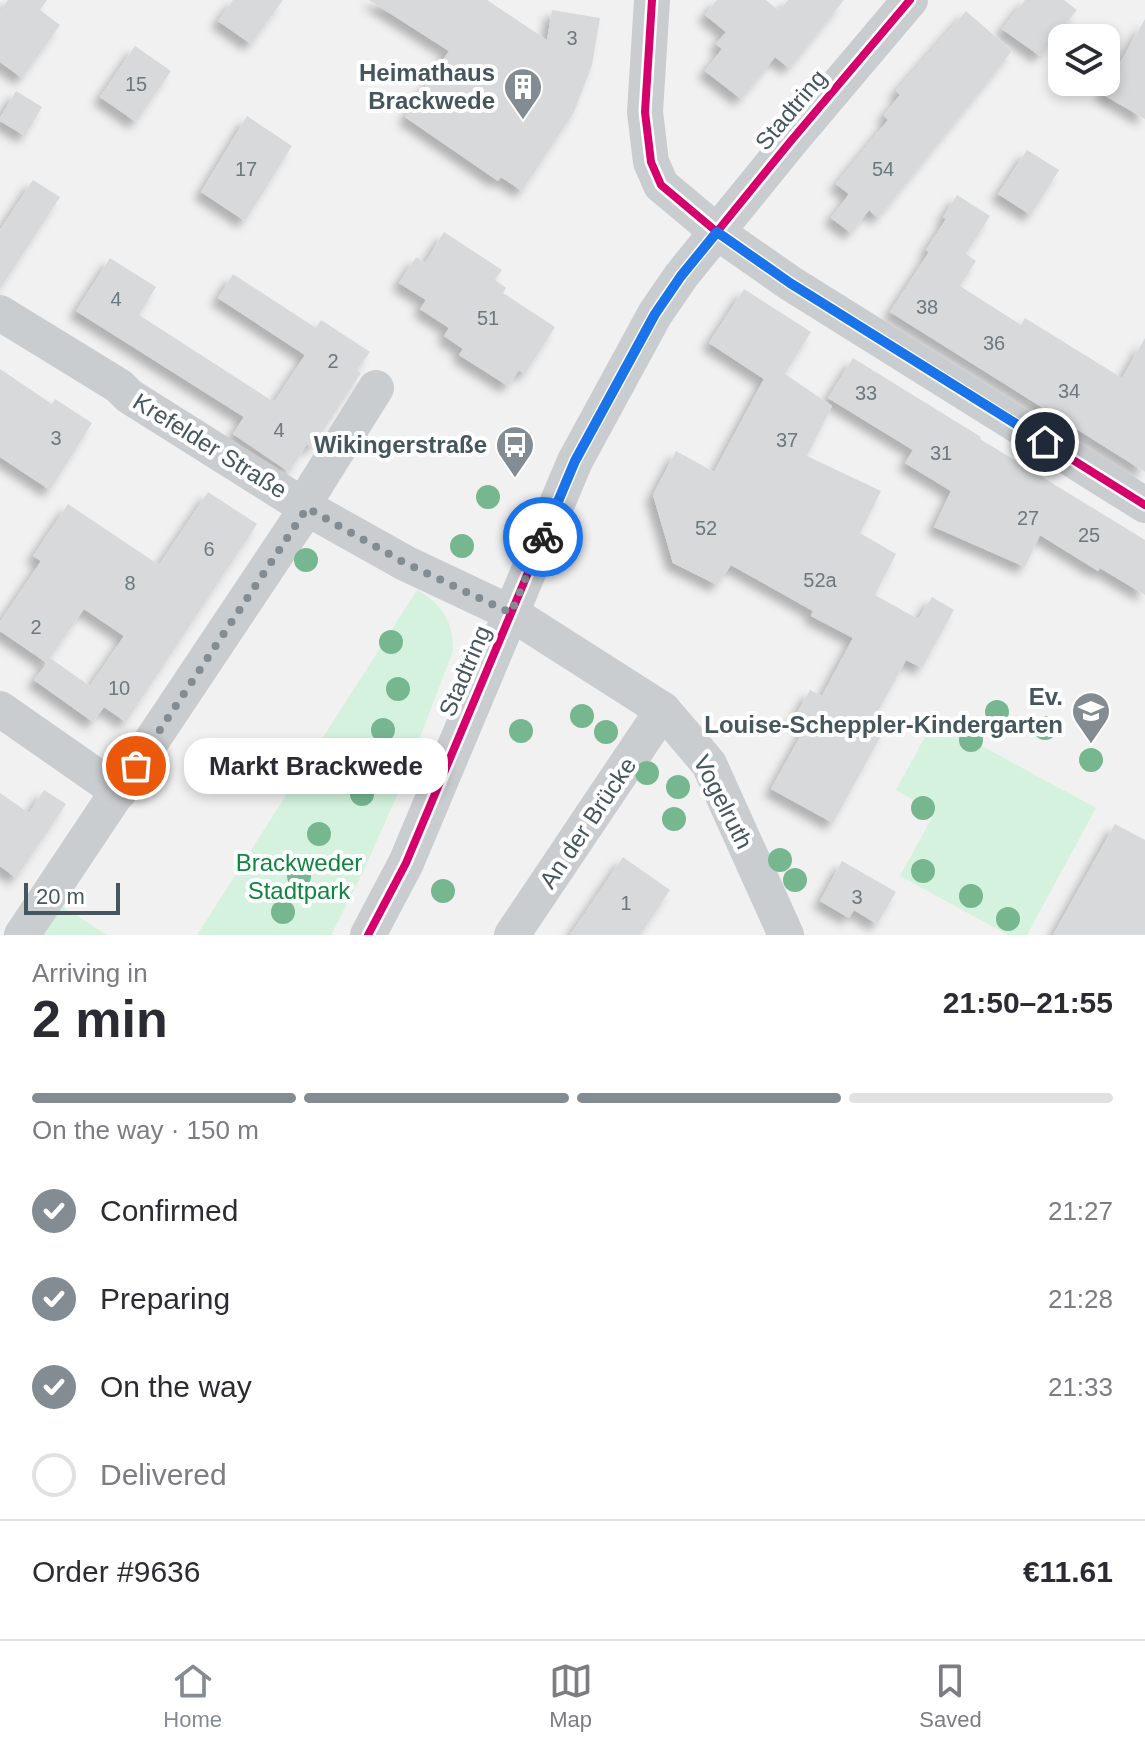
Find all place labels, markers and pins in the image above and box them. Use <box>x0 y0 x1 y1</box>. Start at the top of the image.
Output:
place label: Heimathaus Brackwede <box>359 59 495 114</box>
building icon: Heimathaus Brackwede <box>502 66 544 121</box>
pin <box>1011 408 1079 476</box>
bus stop icon: Wikingerstraße <box>494 424 536 479</box>
place label: Wikingerstraße <box>314 431 487 458</box>
place label: Ev. Louise-Scheppler-Kindergarten <box>704 683 1063 738</box>
school or university icon: Ev. Louise-Scheppler-Kindergarten <box>1070 690 1112 745</box>
pin <box>102 732 170 800</box>
callout: Markt Brackwede <box>184 738 448 794</box>

